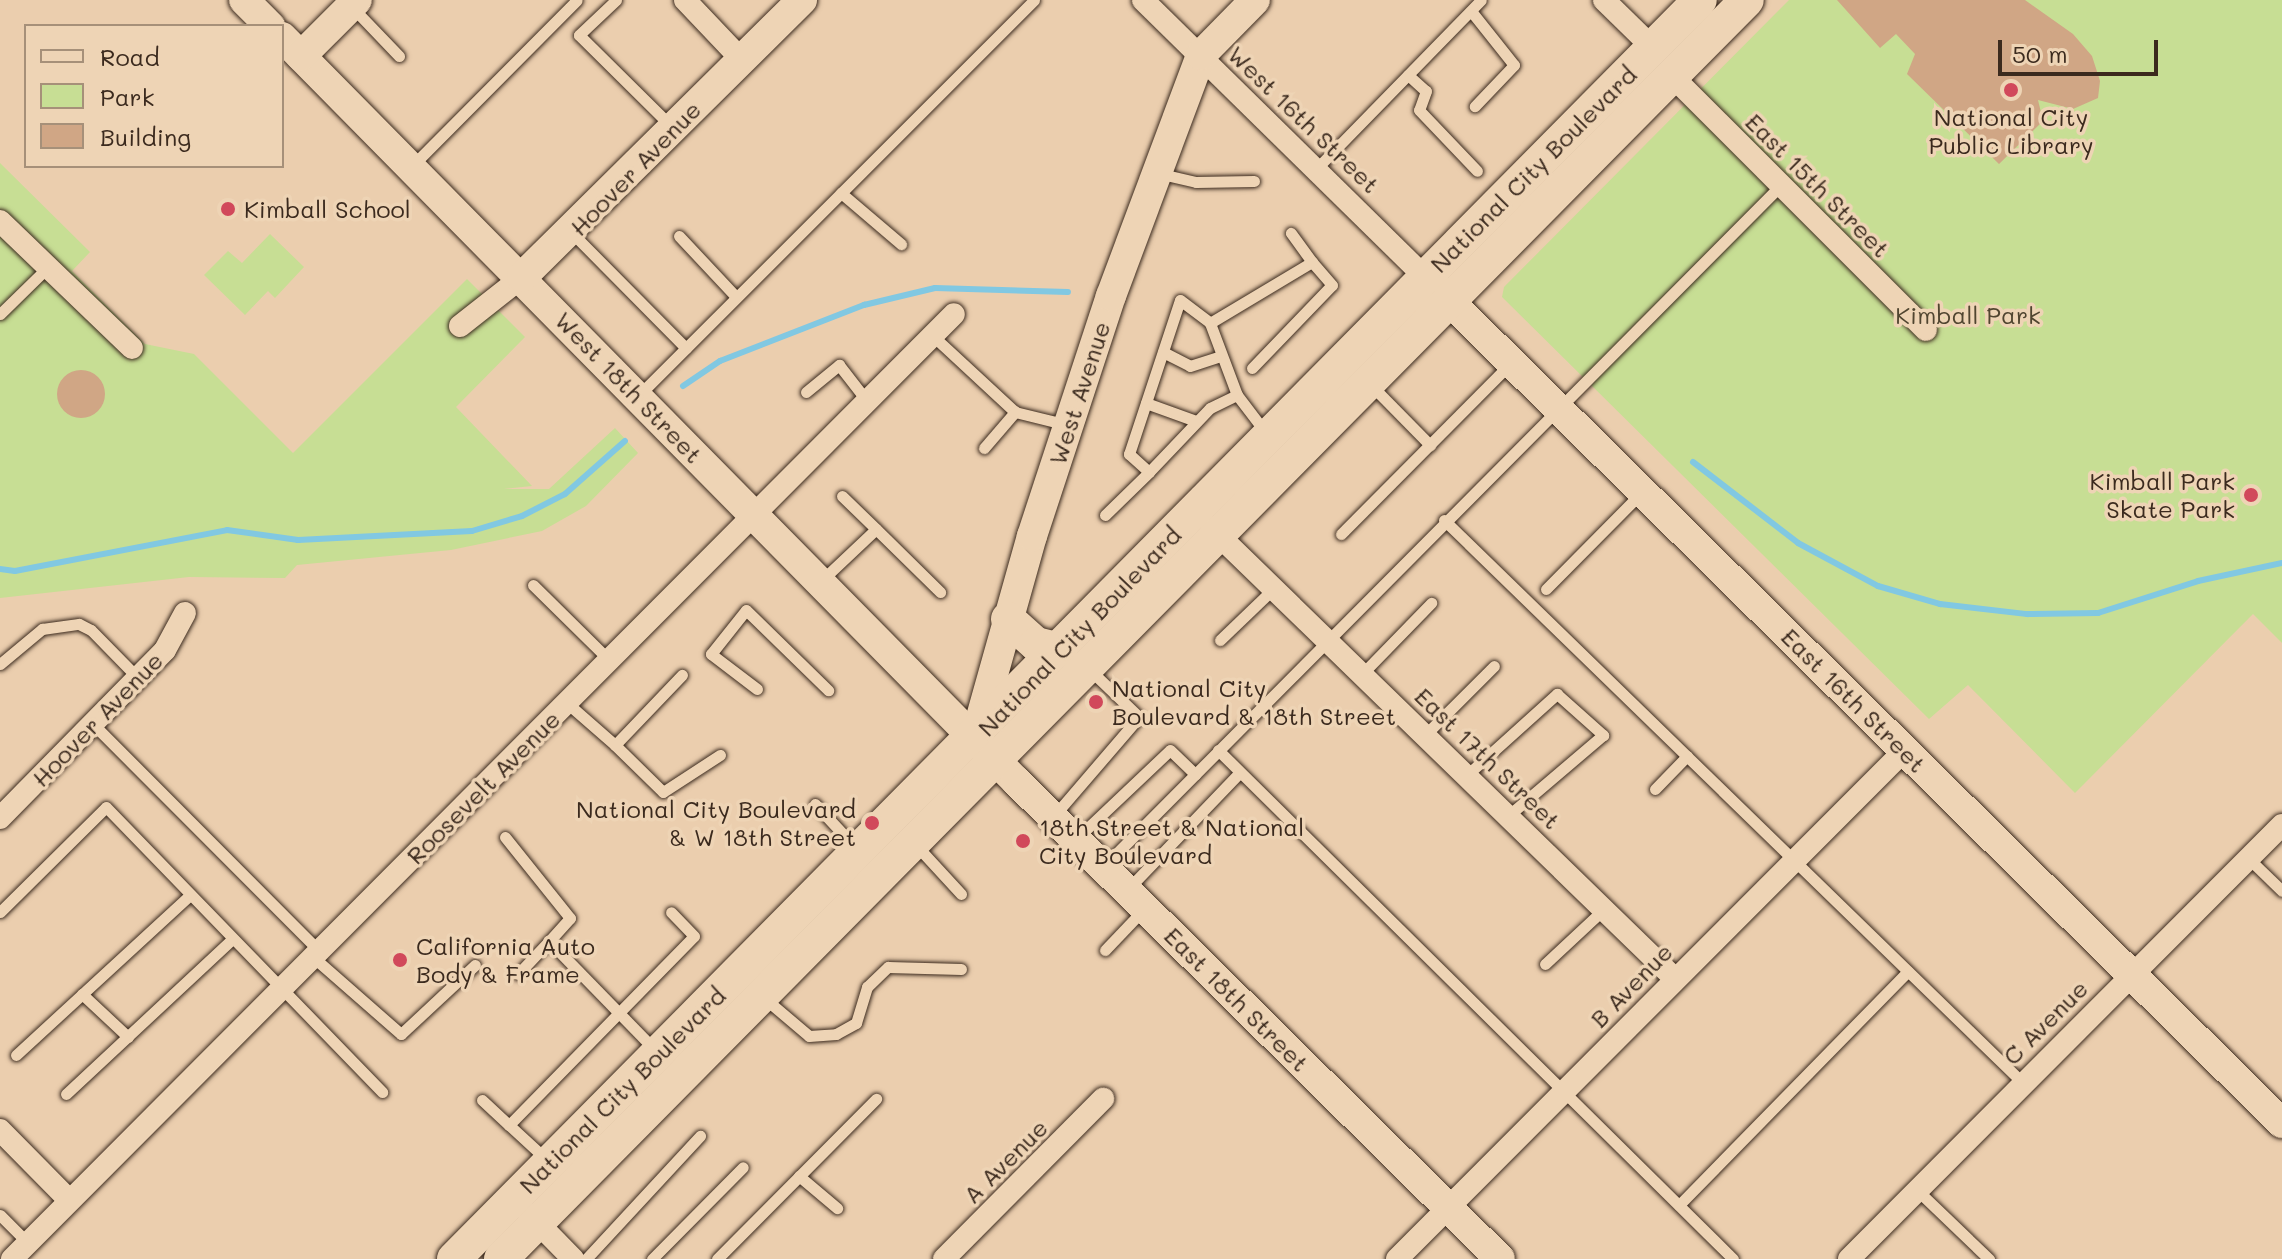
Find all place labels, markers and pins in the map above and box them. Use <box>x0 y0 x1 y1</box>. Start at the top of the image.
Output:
marker: National City Public Library <box>2002 81 2020 99</box>
place label: National City Public Library <box>1928 103 2094 159</box>
place label: Kimball School <box>244 195 411 223</box>
marker: Kimball School <box>219 200 237 218</box>
place label: Kimball Park Skate Park <box>2090 467 2235 523</box>
marker: Kimball Park Skate Park <box>2242 486 2260 504</box>
place label: National City Boulevard & 18th Street <box>1112 674 1396 730</box>
marker: National City Boulevard & 18th Street <box>1087 693 1105 711</box>
place label: National City Boulevard & W 18th Street <box>576 795 856 851</box>
place label: 18th Street & National City Boulevard <box>1039 813 1304 869</box>
marker: National City Boulevard & W 18th Street <box>863 814 881 832</box>
marker: 18th Street & National City Boulevard <box>1014 832 1032 850</box>
place label: California Auto Body & Frame <box>416 932 595 988</box>
marker: California Auto Body & Frame <box>391 951 409 969</box>

